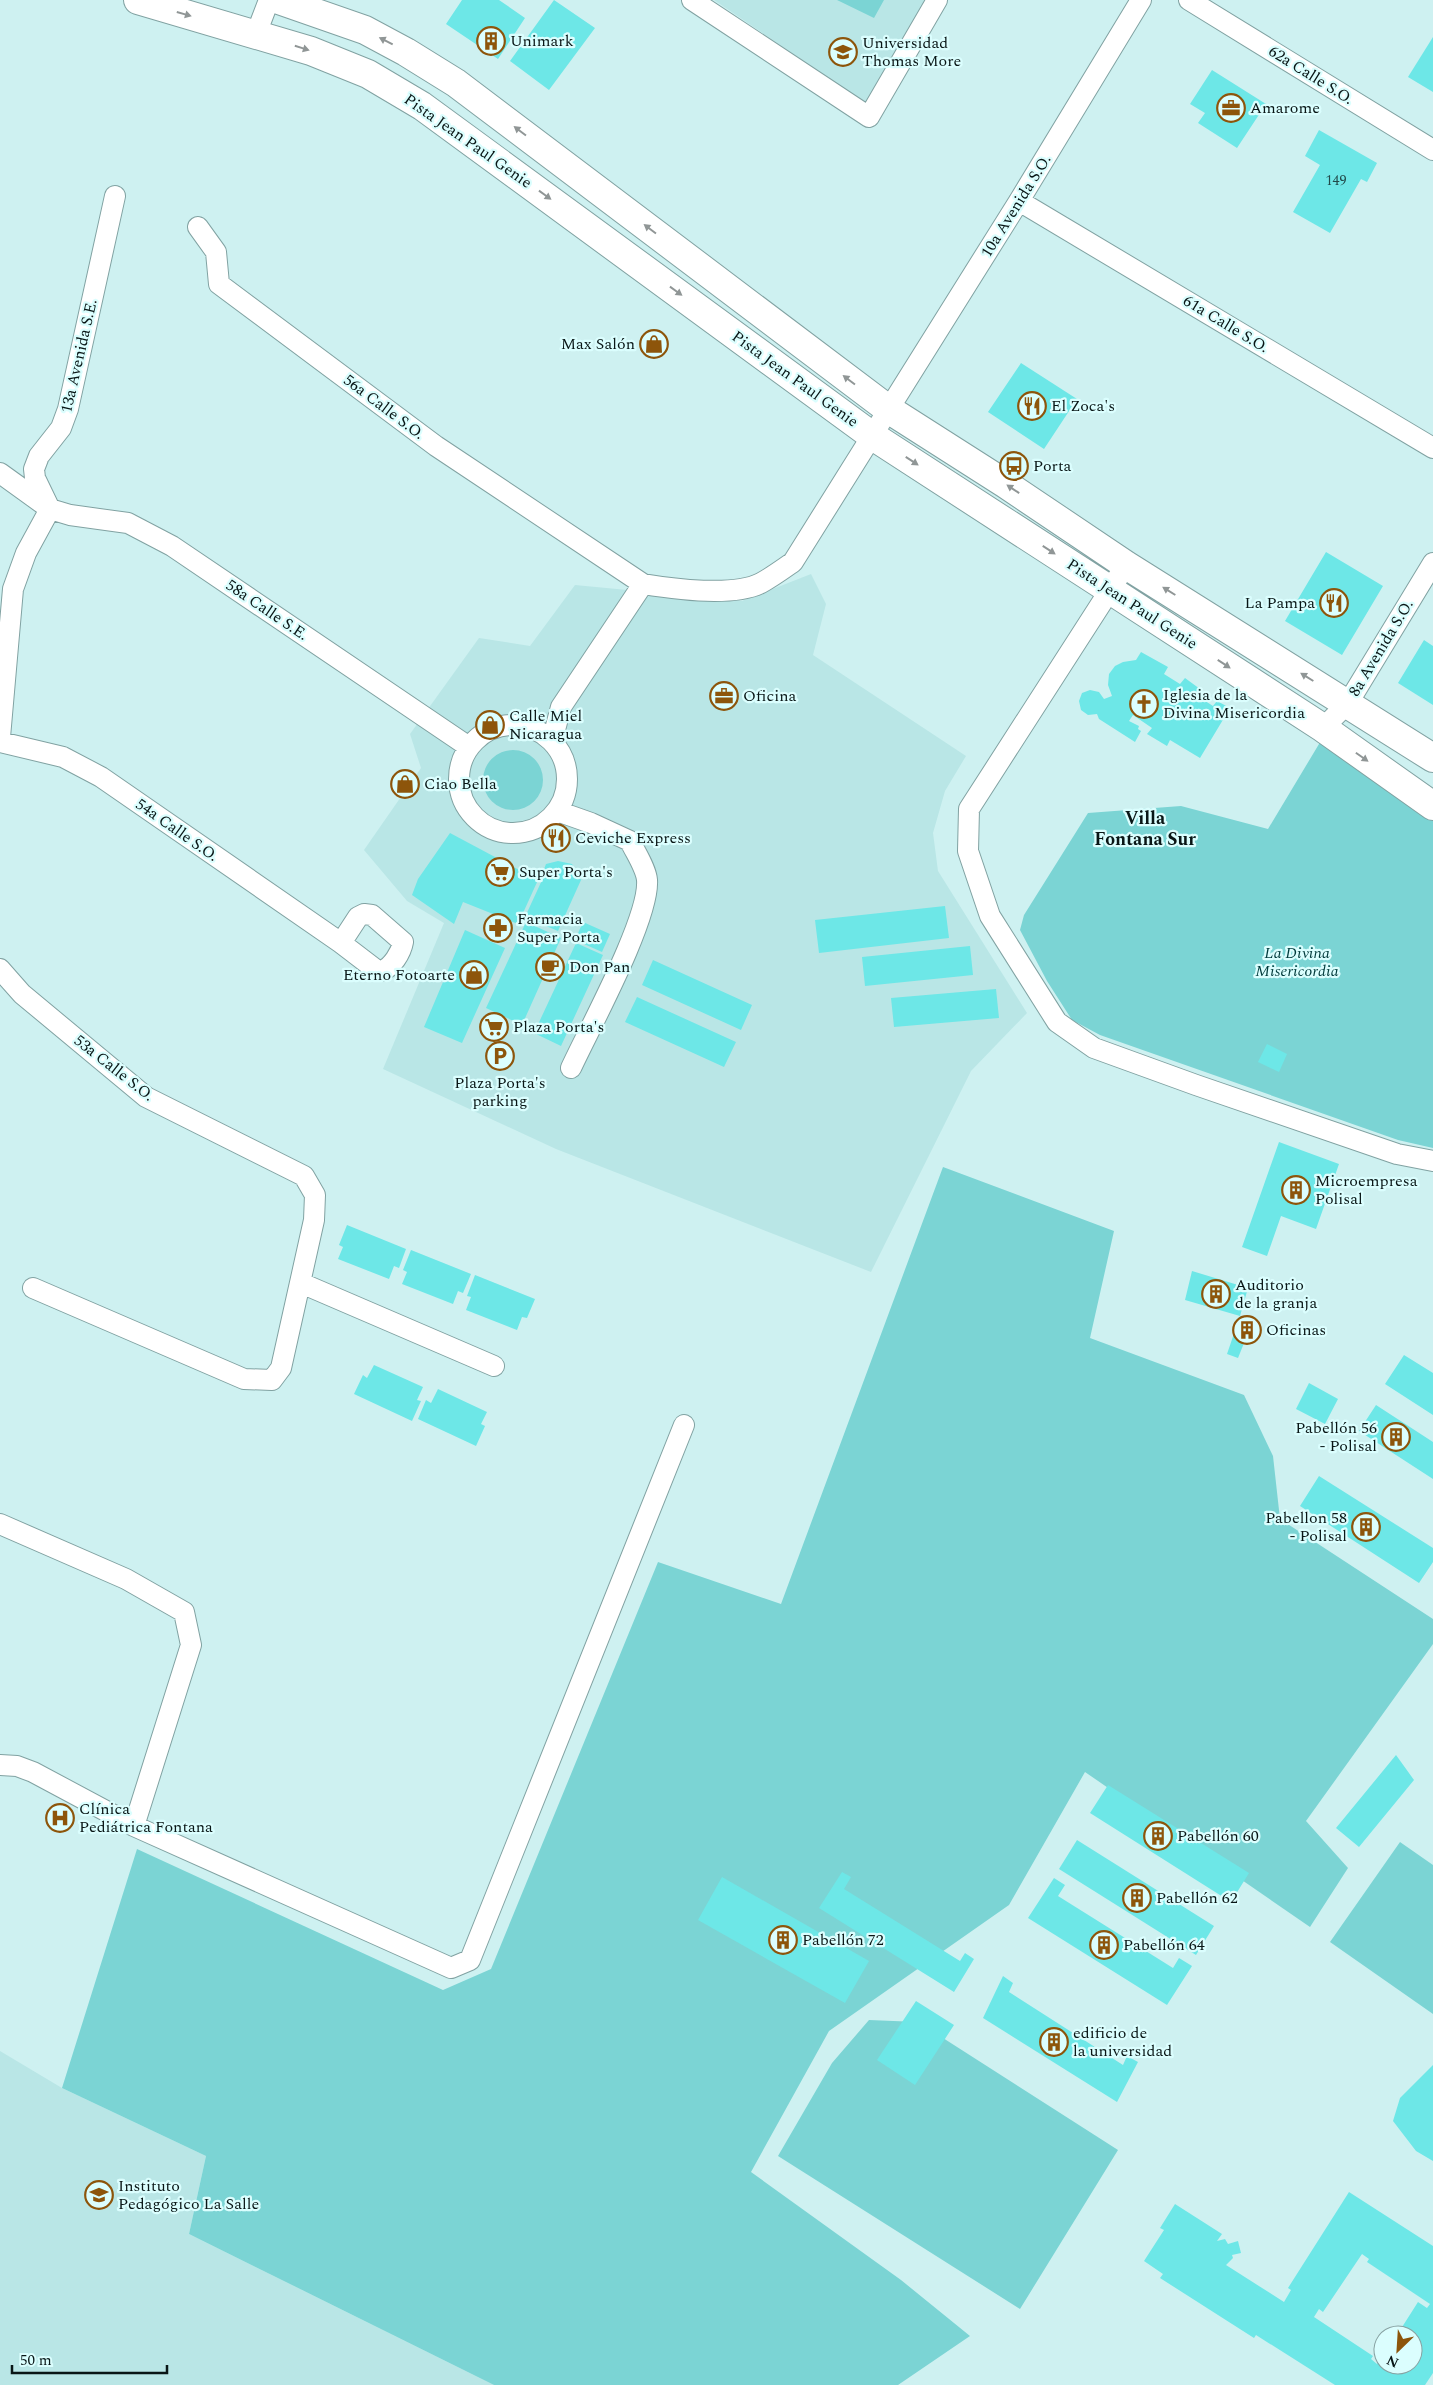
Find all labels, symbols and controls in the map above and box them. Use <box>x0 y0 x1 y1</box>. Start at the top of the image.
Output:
one-way arrow <box>177 10 192 18</box>
building icon: Unimark <box>476 26 506 56</box>
place label: Unimark <box>510 29 574 53</box>
place label: Universidad Thomas More <box>862 31 961 73</box>
one-way arrow <box>378 37 393 45</box>
school or university icon: Universidad Thomas More <box>828 37 858 67</box>
street label: 62a Calle S.O. <box>1264 39 1358 111</box>
one-way arrow <box>295 45 310 53</box>
street label: Pista Jean Paul Genie <box>399 88 537 194</box>
office icon: Amarome <box>1216 93 1246 123</box>
place label: Amarome <box>1250 96 1320 120</box>
one-way arrow <box>514 126 527 137</box>
street label: 10a Avenida S.O. <box>975 150 1057 262</box>
house number: 149 <box>1326 170 1347 191</box>
one-way arrow <box>538 190 551 200</box>
one-way arrow <box>644 224 657 235</box>
one-way arrow <box>669 286 682 297</box>
street label: 61a Calle S.O. <box>1178 289 1274 359</box>
street label: 13a Avenida S.E. <box>54 297 104 415</box>
street label: Pista Jean Paul Genie <box>727 325 863 433</box>
shop icon: Max Salón <box>639 329 669 359</box>
place label: Max Salón <box>561 332 635 356</box>
street label: 56a Calle S.O. <box>338 368 430 446</box>
one-way arrow <box>842 375 856 385</box>
restaurant icon: El Zoca's <box>1017 391 1047 421</box>
place label: El Zoca's <box>1051 394 1115 418</box>
bus stop icon: Porta <box>999 451 1029 481</box>
place label: Porta <box>1033 454 1072 478</box>
one-way arrow <box>905 457 919 466</box>
one-way arrow <box>1006 484 1020 494</box>
one-way arrow <box>1042 545 1055 554</box>
street label: Pista Jean Paul Genie <box>1062 553 1202 655</box>
street label: 58a Calle S.E. <box>221 573 313 647</box>
one-way arrow <box>1162 587 1175 596</box>
restaurant icon: La Pampa <box>1319 588 1349 618</box>
place label: La Pampa <box>1245 591 1315 615</box>
street label: 8a Avenida S.O. <box>1342 595 1420 701</box>
one-way arrow <box>1217 659 1231 669</box>
one-way arrow <box>1300 673 1313 682</box>
office icon: Oficina <box>709 681 739 711</box>
place label: Iglesia de la Divina Misericordia <box>1163 683 1305 725</box>
place label: Oficina <box>743 684 796 708</box>
church icon: Iglesia de la Divina Misericordia <box>1129 689 1159 719</box>
place label: Calle Miel Nicaragua <box>509 704 582 746</box>
shop icon: Calle Miel Nicaragua <box>475 710 505 740</box>
one-way arrow <box>1356 752 1369 762</box>
shop icon: Ciao Bella <box>390 769 420 799</box>
place label: Ciao Bella <box>424 772 497 796</box>
street label: 54a Calle S.O. <box>131 793 223 867</box>
district label: Villa Fontana Sur <box>1094 805 1196 853</box>
restaurant icon: Ceviche Express <box>541 823 571 853</box>
place label: Ceviche Express <box>575 826 691 850</box>
supermarket icon: Super Porta's <box>485 857 515 887</box>
place label: Super Porta's <box>519 860 613 884</box>
place label: Farmacia Super Porta <box>517 907 600 949</box>
pharmacy icon: Farmacia Super Porta <box>483 913 513 943</box>
park label: La Divina Misericordia <box>1255 941 1339 983</box>
cafe icon: Don Pan <box>535 952 565 982</box>
place label: Don Pan <box>569 955 630 979</box>
shop icon: Eterno Fotoarte <box>459 960 489 990</box>
place label: Eterno Fotoarte <box>343 963 455 987</box>
supermarket icon: Plaza Porta's <box>479 1012 509 1042</box>
place label: Plaza Porta's <box>513 1015 604 1039</box>
street label: 53a Calle S.O. <box>69 1029 159 1107</box>
parking icon: Plaza Porta's parking <box>485 1041 515 1071</box>
place label: Plaza Porta's parking <box>454 1071 546 1113</box>
place label: Microempresa Polisal <box>1315 1169 1418 1211</box>
building icon: Microempresa Polisal <box>1281 1175 1311 1205</box>
place label: Auditorio de la granja <box>1235 1273 1317 1315</box>
building icon: Auditorio de la granja <box>1201 1279 1231 1309</box>
building icon: Oficinas <box>1232 1315 1262 1345</box>
place label: Oficinas <box>1266 1318 1326 1342</box>
place label: Pabellón 56 - Polisal <box>1295 1416 1377 1458</box>
building icon: Pabellón 56 - Polisal <box>1381 1422 1411 1452</box>
place label: Pabellon 58 - Polisal <box>1265 1506 1347 1548</box>
building icon: Pabellon 58 - Polisal <box>1351 1512 1381 1542</box>
place label: Clínica Pediátrica Fontana <box>79 1797 213 1839</box>
hospital icon: Clínica Pediátrica Fontana <box>45 1803 75 1833</box>
building icon: Pabellón 60 <box>1143 1821 1173 1851</box>
place label: Pabellón 60 <box>1177 1824 1259 1848</box>
building icon: Pabellón 62 <box>1122 1883 1152 1913</box>
place label: Pabellón 62 <box>1156 1886 1238 1910</box>
building icon: Pabellón 72 <box>768 1925 798 1955</box>
place label: Pabellón 72 <box>802 1928 884 1952</box>
building icon: Pabellón 64 <box>1089 1930 1119 1960</box>
place label: Pabellón 64 <box>1123 1933 1205 1957</box>
place label: edificio de la universidad <box>1073 2021 1172 2063</box>
building icon: edificio de la universidad <box>1039 2027 1069 2057</box>
place label: Instituto Pedagógico La Salle <box>118 2174 259 2216</box>
school or university icon: Instituto Pedagógico La Salle <box>84 2180 114 2210</box>
north arrow <box>1373 2325 1423 2375</box>
scale bar <box>12 2342 168 2374</box>
text: 50 m <box>20 2349 52 2372</box>
text: N <box>1383 2349 1402 2373</box>

